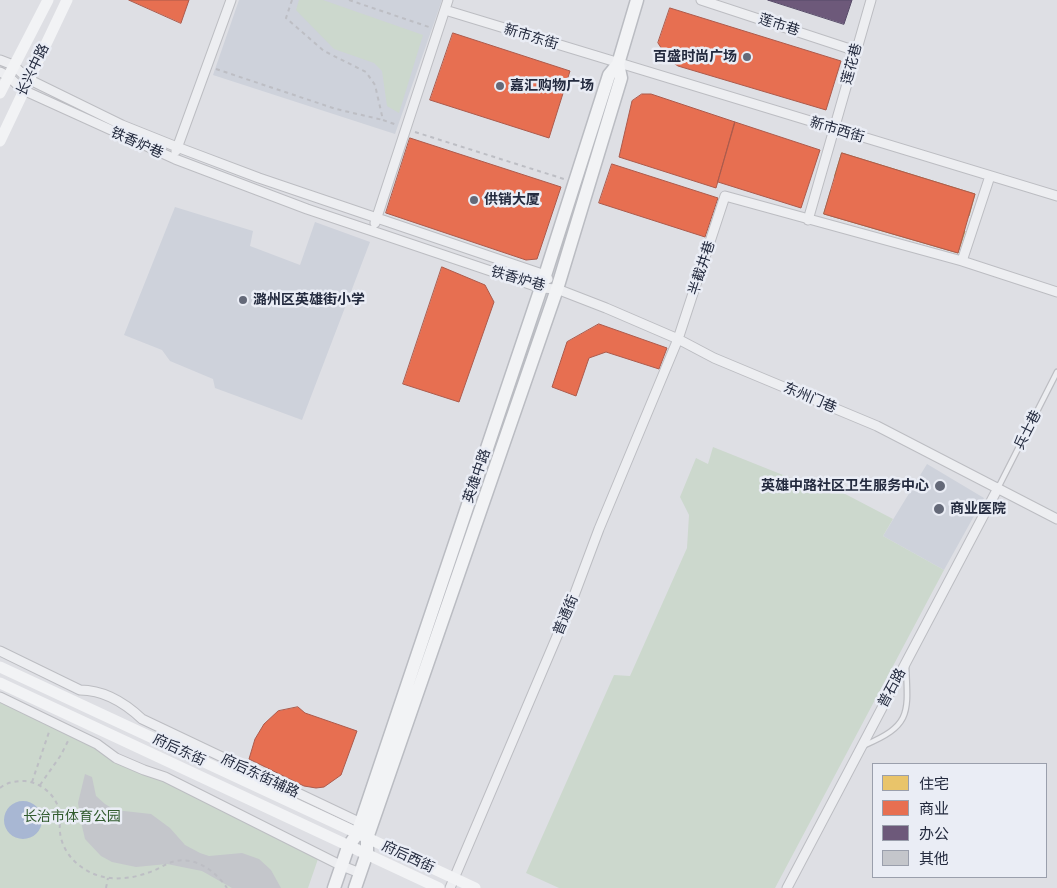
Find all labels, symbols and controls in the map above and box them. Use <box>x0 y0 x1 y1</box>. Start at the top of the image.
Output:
street label: 莲市巷 <box>756 11 802 39</box>
street label: 新市东街 <box>502 21 560 53</box>
street label: 长兴中路 <box>13 41 53 99</box>
street label: 莲花巷 <box>838 42 866 86</box>
place label: 百盛时尚广场 <box>653 49 737 65</box>
marker: 百盛时尚广场 <box>741 51 753 63</box>
place label: 嘉汇购物广场 <box>510 78 594 94</box>
marker: 嘉汇购物广场 <box>494 80 506 92</box>
street label: 新市西街 <box>808 114 866 146</box>
street label: 铁香炉巷 <box>108 124 166 162</box>
place label: 供销大厦 <box>484 192 540 208</box>
marker: 供销大厦 <box>468 194 480 206</box>
street label: 半截井巷 <box>685 239 719 297</box>
street label: 铁香炉巷 <box>489 263 547 295</box>
place label: 潞州区英雄街小学 <box>253 292 365 308</box>
marker: 潞州区英雄街小学 <box>237 294 249 306</box>
street label: 东州门巷 <box>781 379 839 417</box>
street label: 兵士巷 <box>1011 407 1045 453</box>
street label: 英雄中路 <box>460 447 494 505</box>
place label: 英雄中路社区卫生服务中心 <box>761 478 929 494</box>
marker: 英雄中路社区卫生服务中心 <box>933 479 947 493</box>
place label: 商业医院 <box>950 501 1006 517</box>
marker: 商业医院 <box>932 502 946 516</box>
street label: 普通街 <box>550 592 582 638</box>
street label: 普石路 <box>875 666 909 710</box>
street label: 府后东街 <box>150 731 208 769</box>
street label: 府后东街辅路 <box>218 751 302 801</box>
legend <box>872 763 1047 878</box>
text: 住宅 <box>919 774 949 793</box>
text: 商业 <box>919 799 949 818</box>
park label: 长治市体育公园 <box>23 809 121 825</box>
text: 办公 <box>919 824 949 843</box>
street label: 府后西街 <box>379 838 437 876</box>
text: 其他 <box>919 849 949 868</box>

